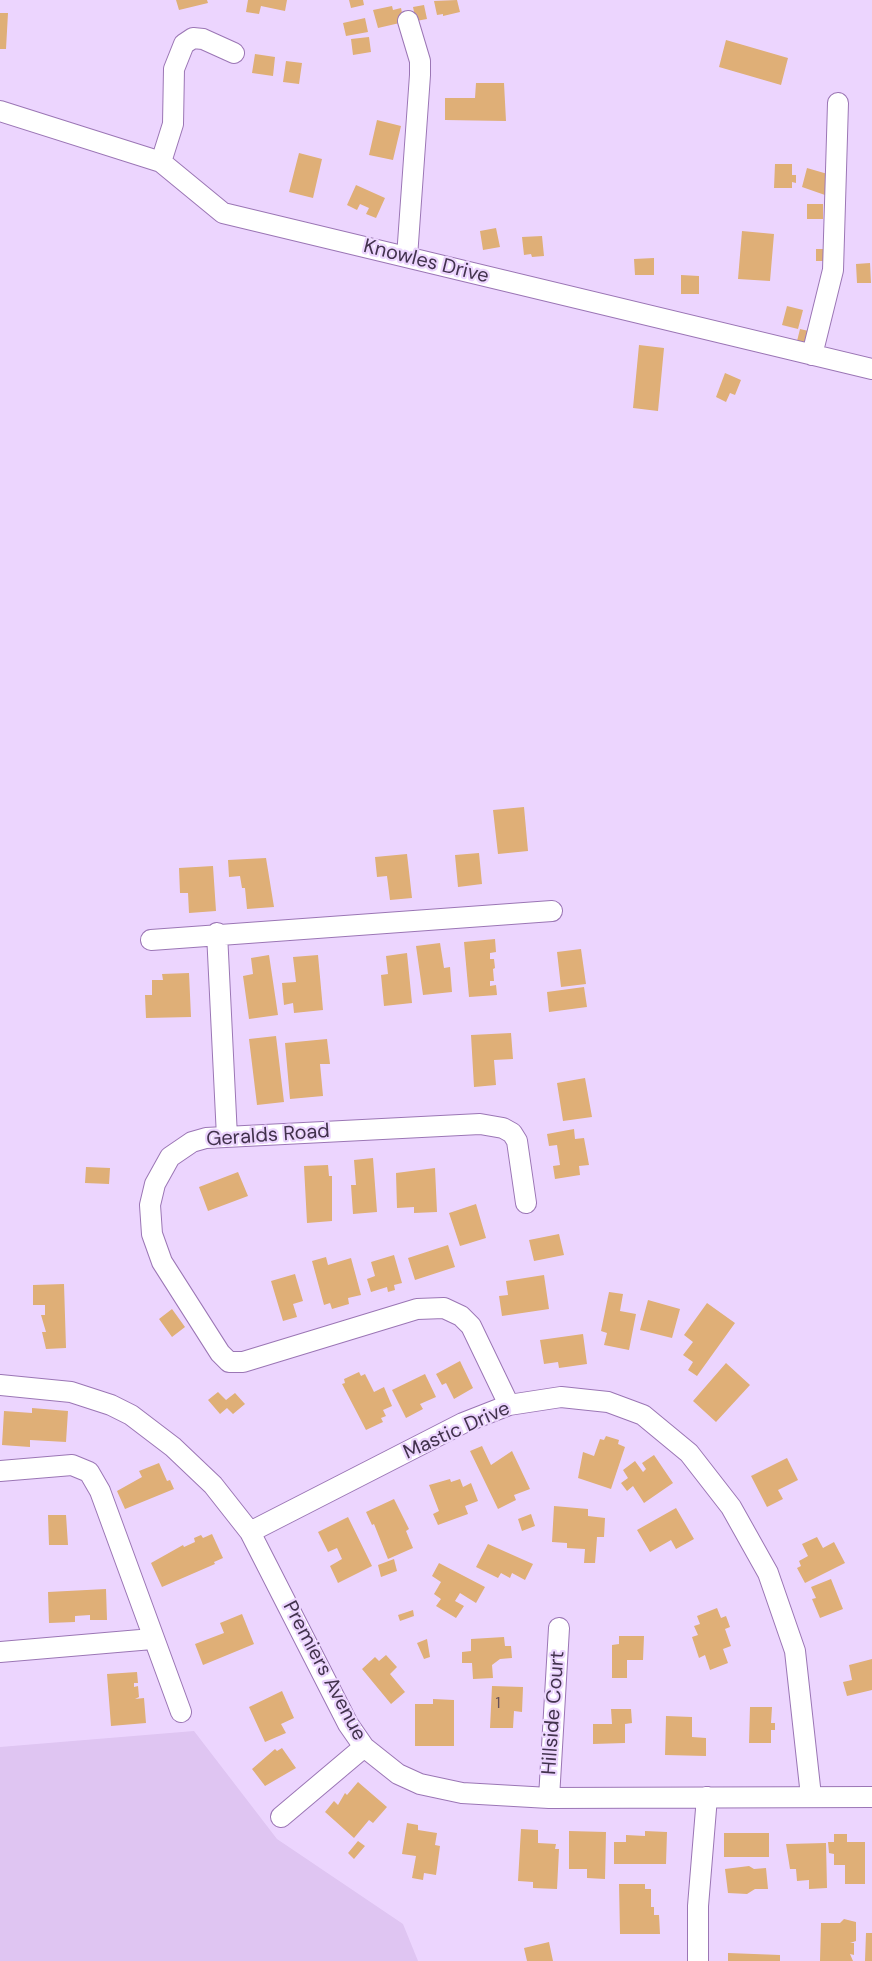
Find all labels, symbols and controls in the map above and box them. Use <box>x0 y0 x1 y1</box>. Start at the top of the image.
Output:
street label: Knowles Drive <box>361 235 491 289</box>
street label: Geralds Road <box>205 1120 331 1152</box>
street label: Mastic Drive <box>400 1397 514 1465</box>
street label: Premiers Avenue <box>277 1597 371 1745</box>
street label: Hillside Court <box>538 1650 570 1776</box>
house number: 1 <box>496 1694 500 1714</box>

